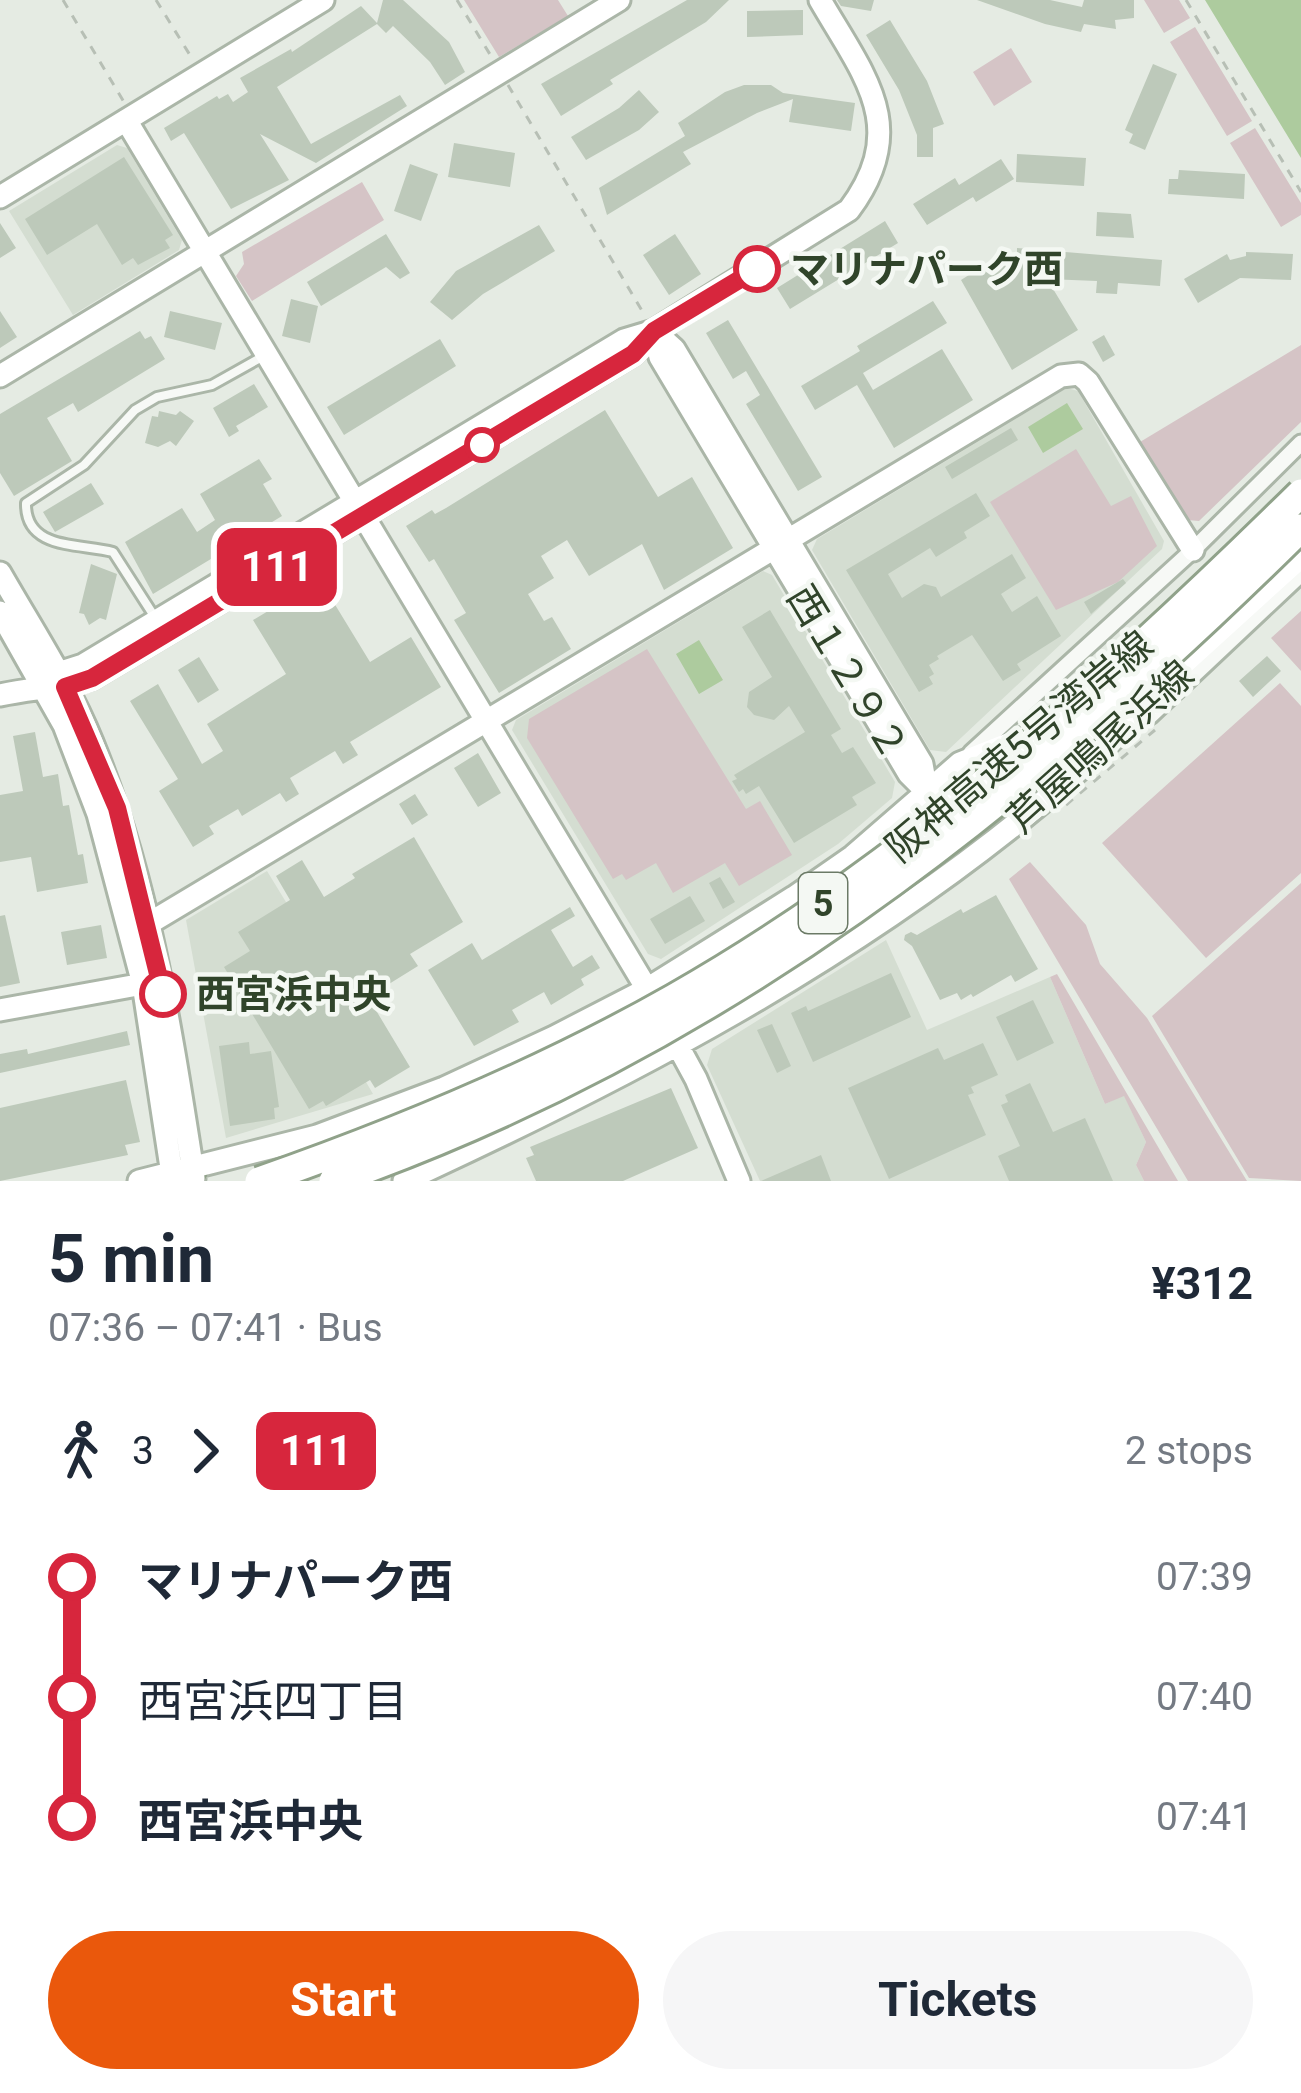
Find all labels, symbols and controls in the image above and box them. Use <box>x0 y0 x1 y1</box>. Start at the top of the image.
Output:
marker: マリナパーク西 <box>735 247 779 291</box>
place label: マリナパーク西 <box>790 247 1063 293</box>
unlabelled marker <box>466 429 498 461</box>
line badge: 111 <box>208 528 346 606</box>
text: 111 <box>241 542 313 591</box>
street label: 西１２９２ <box>777 577 917 768</box>
street label: 阪神高速5号湾岸線 <box>877 622 1162 872</box>
street label: 芦屋鳴尾浜線 <box>998 651 1203 842</box>
road number: 5 <box>799 873 847 933</box>
marker: 西宮浜中央 <box>141 972 185 1016</box>
place label: 西宮浜中央 <box>196 972 391 1018</box>
text: 5 min <box>48 1221 214 1298</box>
text: ¥312 <box>1151 1257 1253 1310</box>
text: 07:36 – 07:41 · Bus <box>48 1305 383 1351</box>
icon: walk <box>48 1418 114 1484</box>
icon: forward <box>172 1418 238 1484</box>
text: 111 <box>280 1426 352 1475</box>
text: 3 <box>132 1428 154 1474</box>
text: 2 stops <box>1125 1428 1253 1474</box>
text: 07:39 <box>1156 1554 1253 1600</box>
text: マリナパーク西 <box>138 1555 453 1608</box>
text: 07:40 <box>1156 1674 1253 1720</box>
text: 西宮浜四丁目 <box>138 1675 408 1728</box>
text: 07:41 <box>1156 1794 1253 1840</box>
text: 西宮浜中央 <box>138 1795 363 1848</box>
button: Start <box>48 1931 639 2069</box>
button: Tickets <box>663 1931 1253 2069</box>

